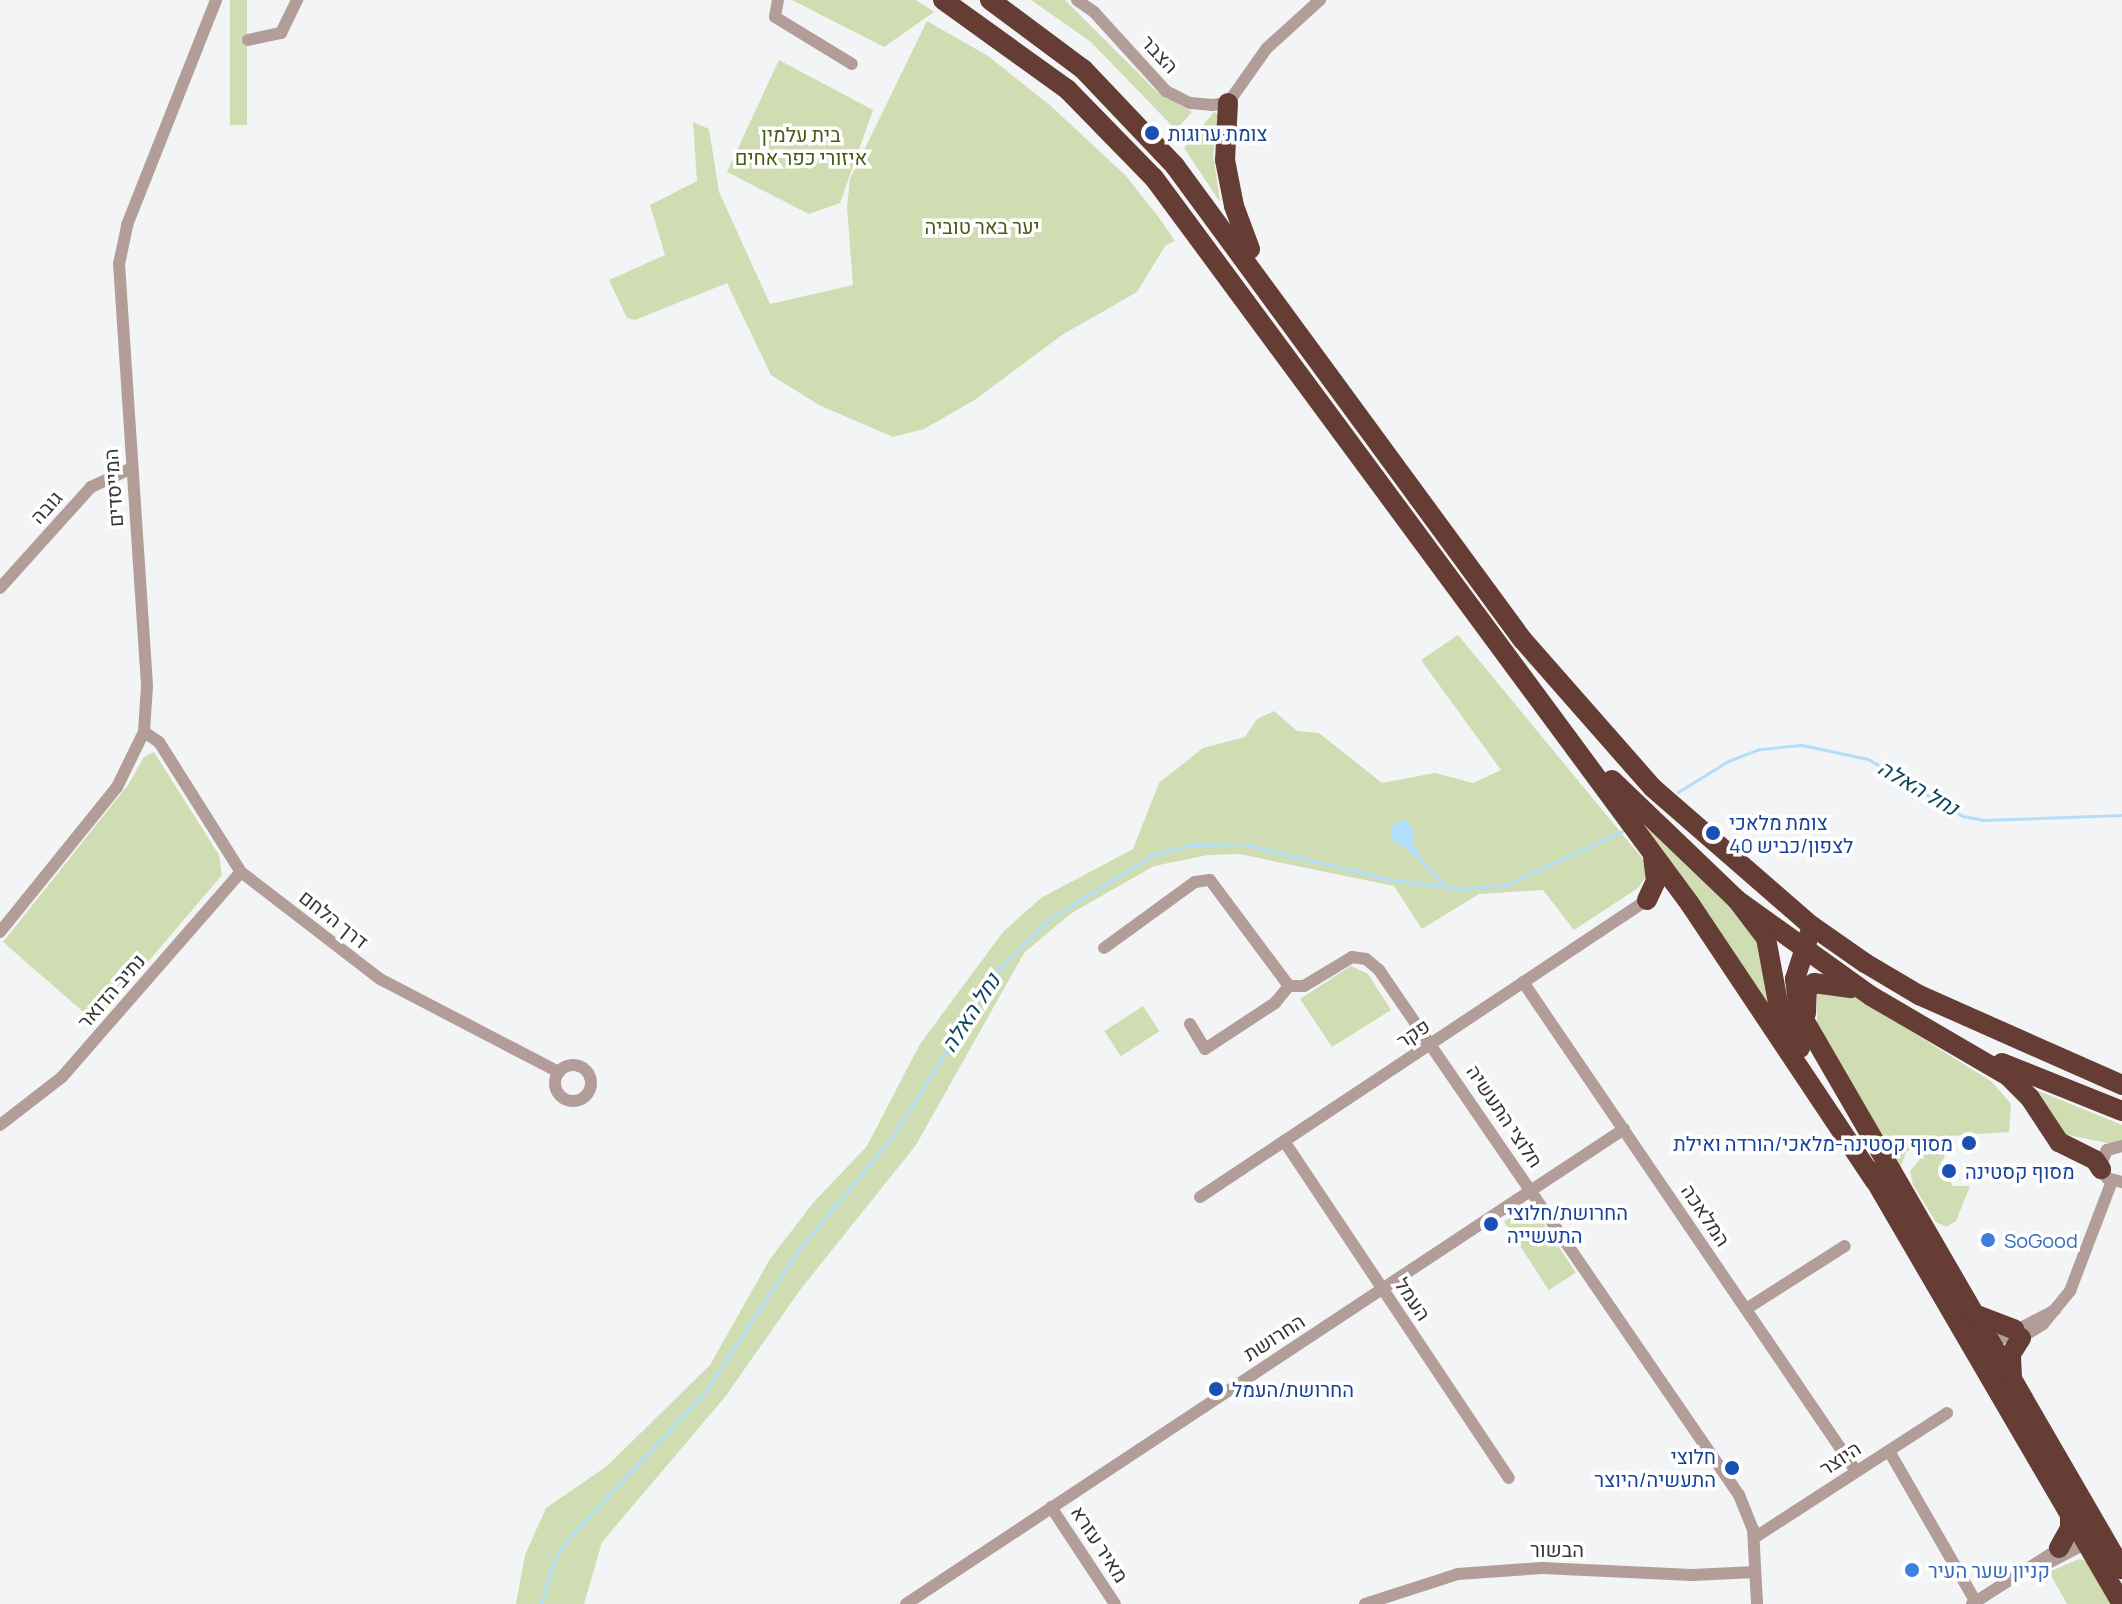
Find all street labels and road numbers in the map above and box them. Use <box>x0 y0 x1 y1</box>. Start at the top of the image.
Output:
street label: הצבר <box>1137 30 1183 78</box>
street label: המייסדים <box>98 448 128 528</box>
street label: גובה <box>25 486 67 528</box>
street label: דרך הלחם <box>295 885 373 953</box>
street label: נתיב הדואר <box>72 949 150 1033</box>
street label: פקר <box>1392 1013 1434 1053</box>
street label: חלוצי התעשיה <box>1462 1060 1548 1172</box>
street label: המלאכה <box>1676 1179 1736 1251</box>
street label: העמל <box>1390 1273 1436 1325</box>
street label: החרושת <box>1239 1308 1309 1366</box>
street label: היוצר <box>1815 1436 1865 1480</box>
street label: מאיר עזרא <box>1066 1501 1134 1587</box>
street label: הבשור <box>1530 1537 1584 1561</box>

